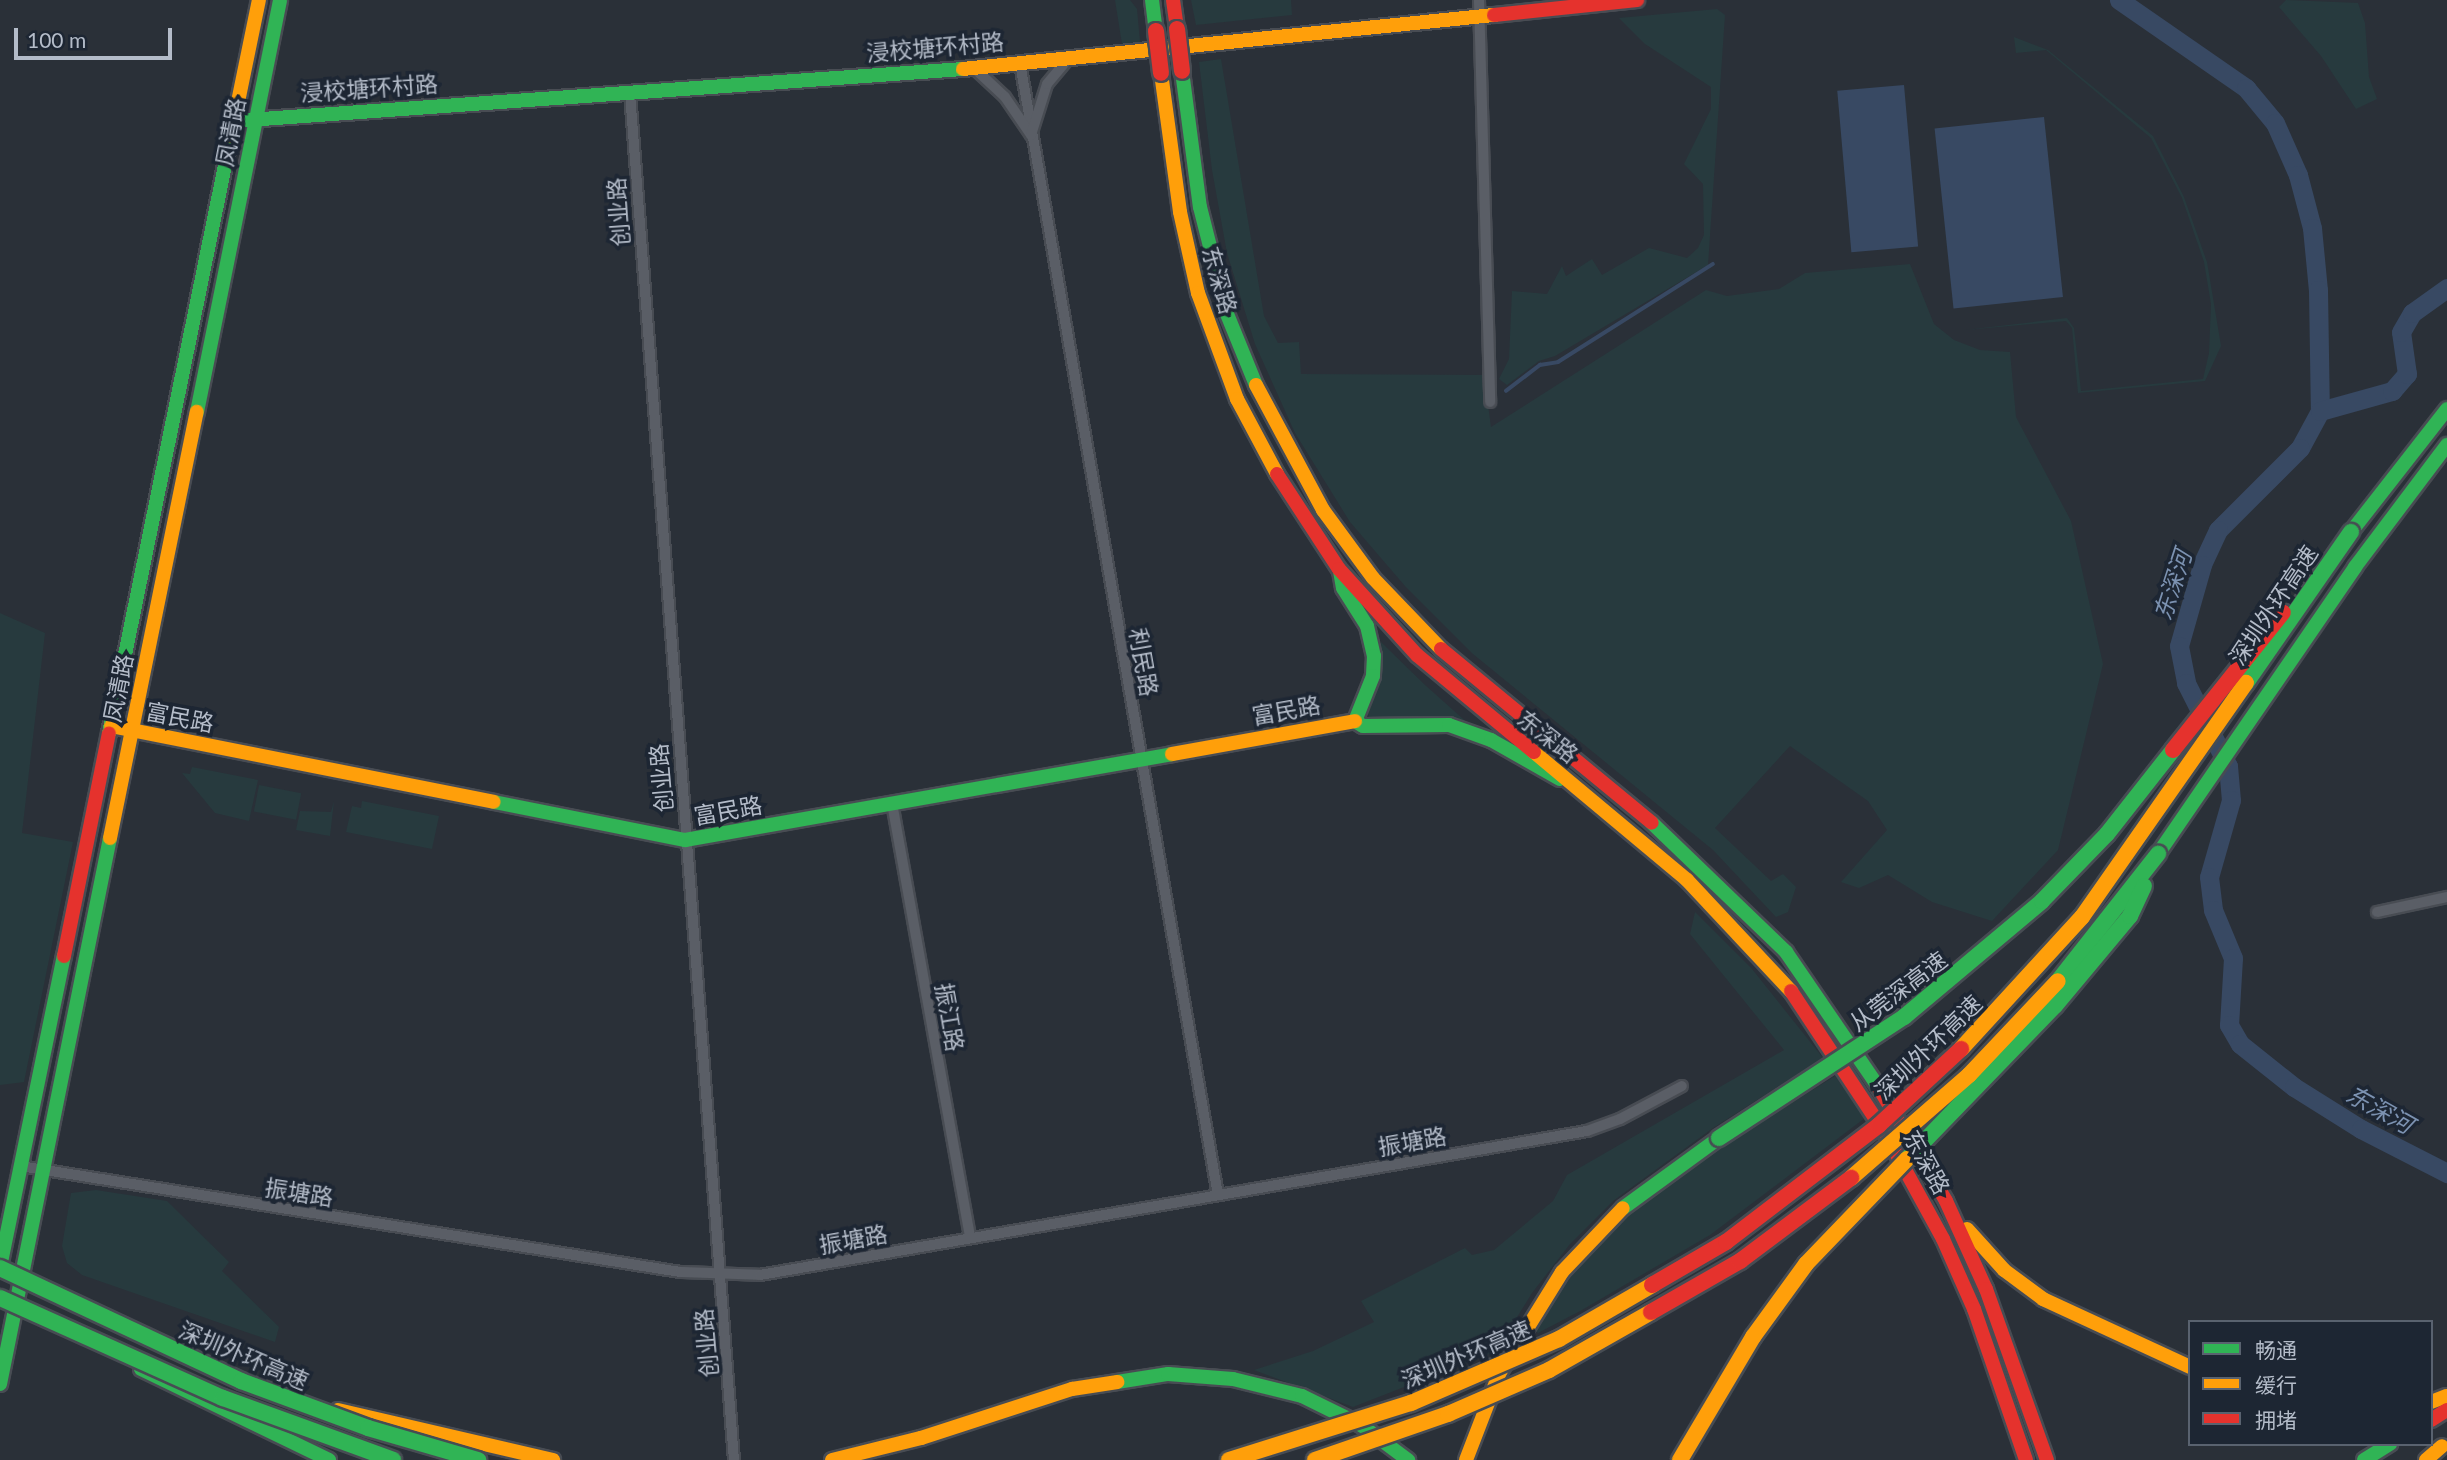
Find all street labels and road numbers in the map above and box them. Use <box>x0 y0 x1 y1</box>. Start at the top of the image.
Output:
street label: 浸校塘环村路 <box>865 27 1005 67</box>
street label: 浸校塘环村路 <box>299 69 439 107</box>
street label: 凤清路 <box>210 96 250 168</box>
street label: 创业路 <box>602 177 634 247</box>
street label: 东深路 <box>1197 243 1243 317</box>
street label: 深圳外环高速 <box>2223 540 2323 670</box>
street label: 利民路 <box>1124 626 1164 698</box>
street label: 凤清路 <box>98 652 138 724</box>
street label: 富民路 <box>1250 690 1322 730</box>
street label: 富民路 <box>144 697 216 737</box>
street label: 东深路 <box>1512 704 1584 768</box>
street label: 创业路 <box>644 742 678 814</box>
street label: 富民路 <box>692 790 764 830</box>
street label: 从莞深高速 <box>1844 945 1952 1037</box>
street label: 振江路 <box>930 981 970 1053</box>
street label: 深圳外环高速 <box>1869 989 1987 1105</box>
street label: 振塘路 <box>1376 1121 1448 1161</box>
street label: 东深路 <box>1898 1125 1956 1199</box>
street label: 振塘路 <box>263 1173 335 1211</box>
street label: 振塘路 <box>817 1219 889 1259</box>
street label: 创业路 <box>689 1307 723 1379</box>
street label: 深圳外环高速 <box>1397 1314 1535 1394</box>
street label: 深圳外环高速 <box>175 1315 313 1395</box>

